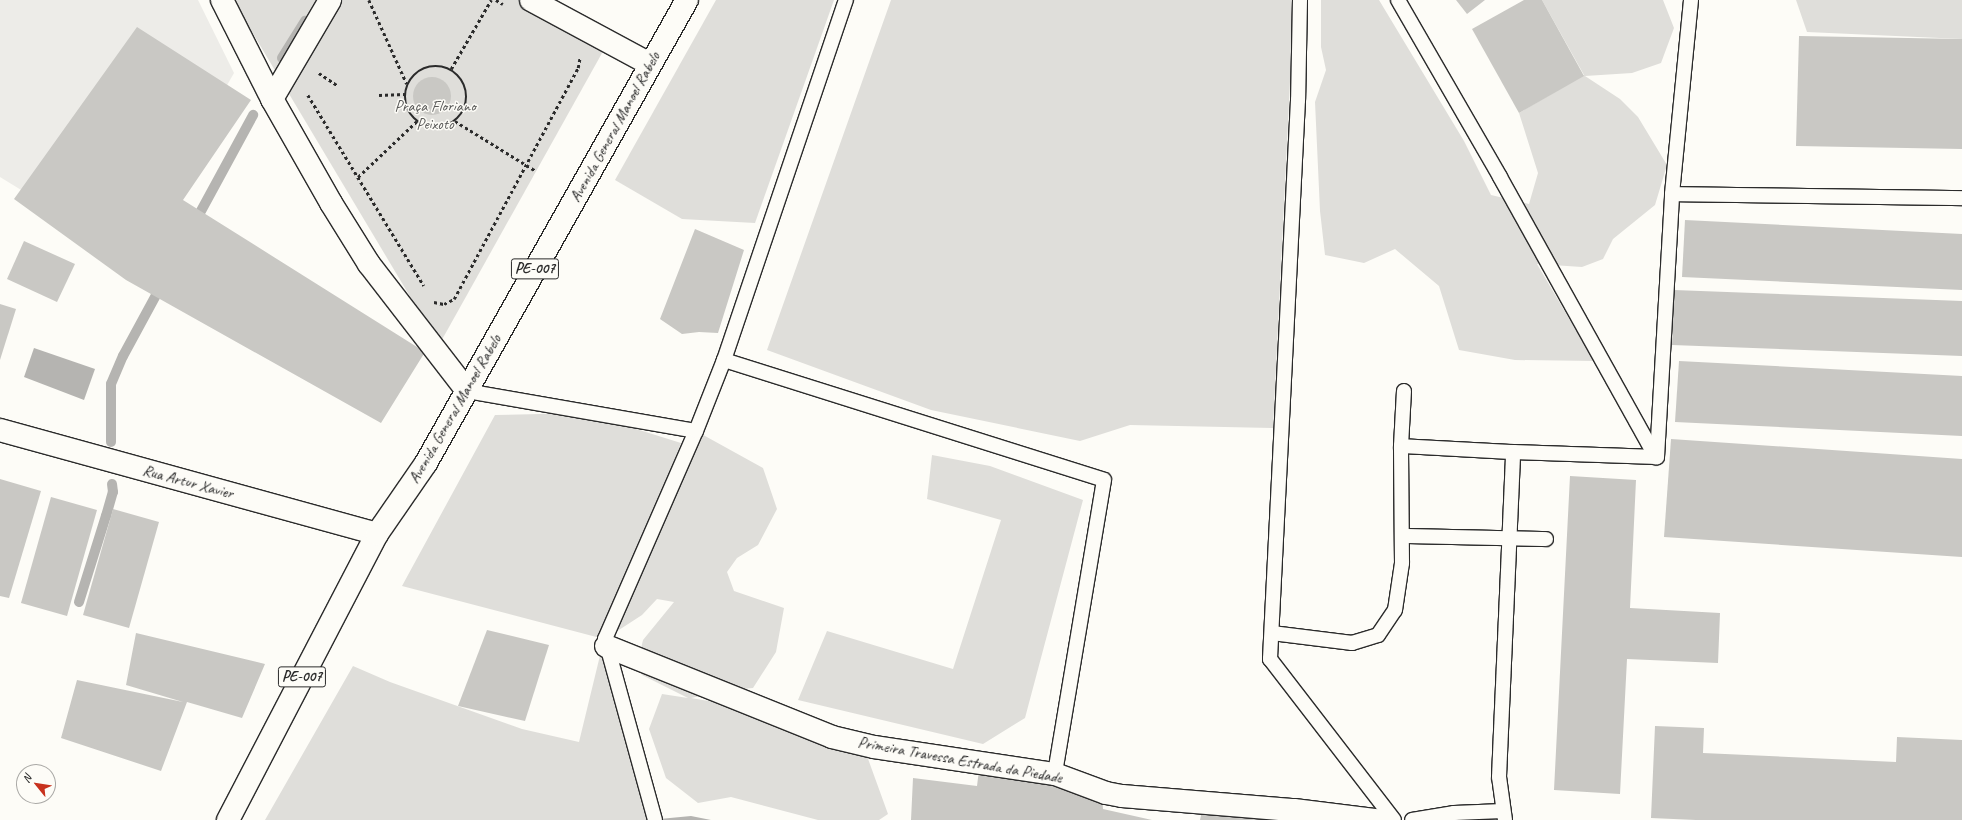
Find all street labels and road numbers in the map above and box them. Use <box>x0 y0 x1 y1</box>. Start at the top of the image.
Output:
street label: Avenida General Manoel Rabelo <box>566 49 664 205</box>
road number: PE-007 <box>510 256 560 282</box>
street label: Avenida General Manoel Rabelo <box>405 331 505 487</box>
street label: Rua Artur Xavier <box>141 461 235 503</box>
road number: PE-007 <box>277 664 327 690</box>
street label: Primeira Travessa Estrada da Piedade <box>856 733 1064 787</box>

